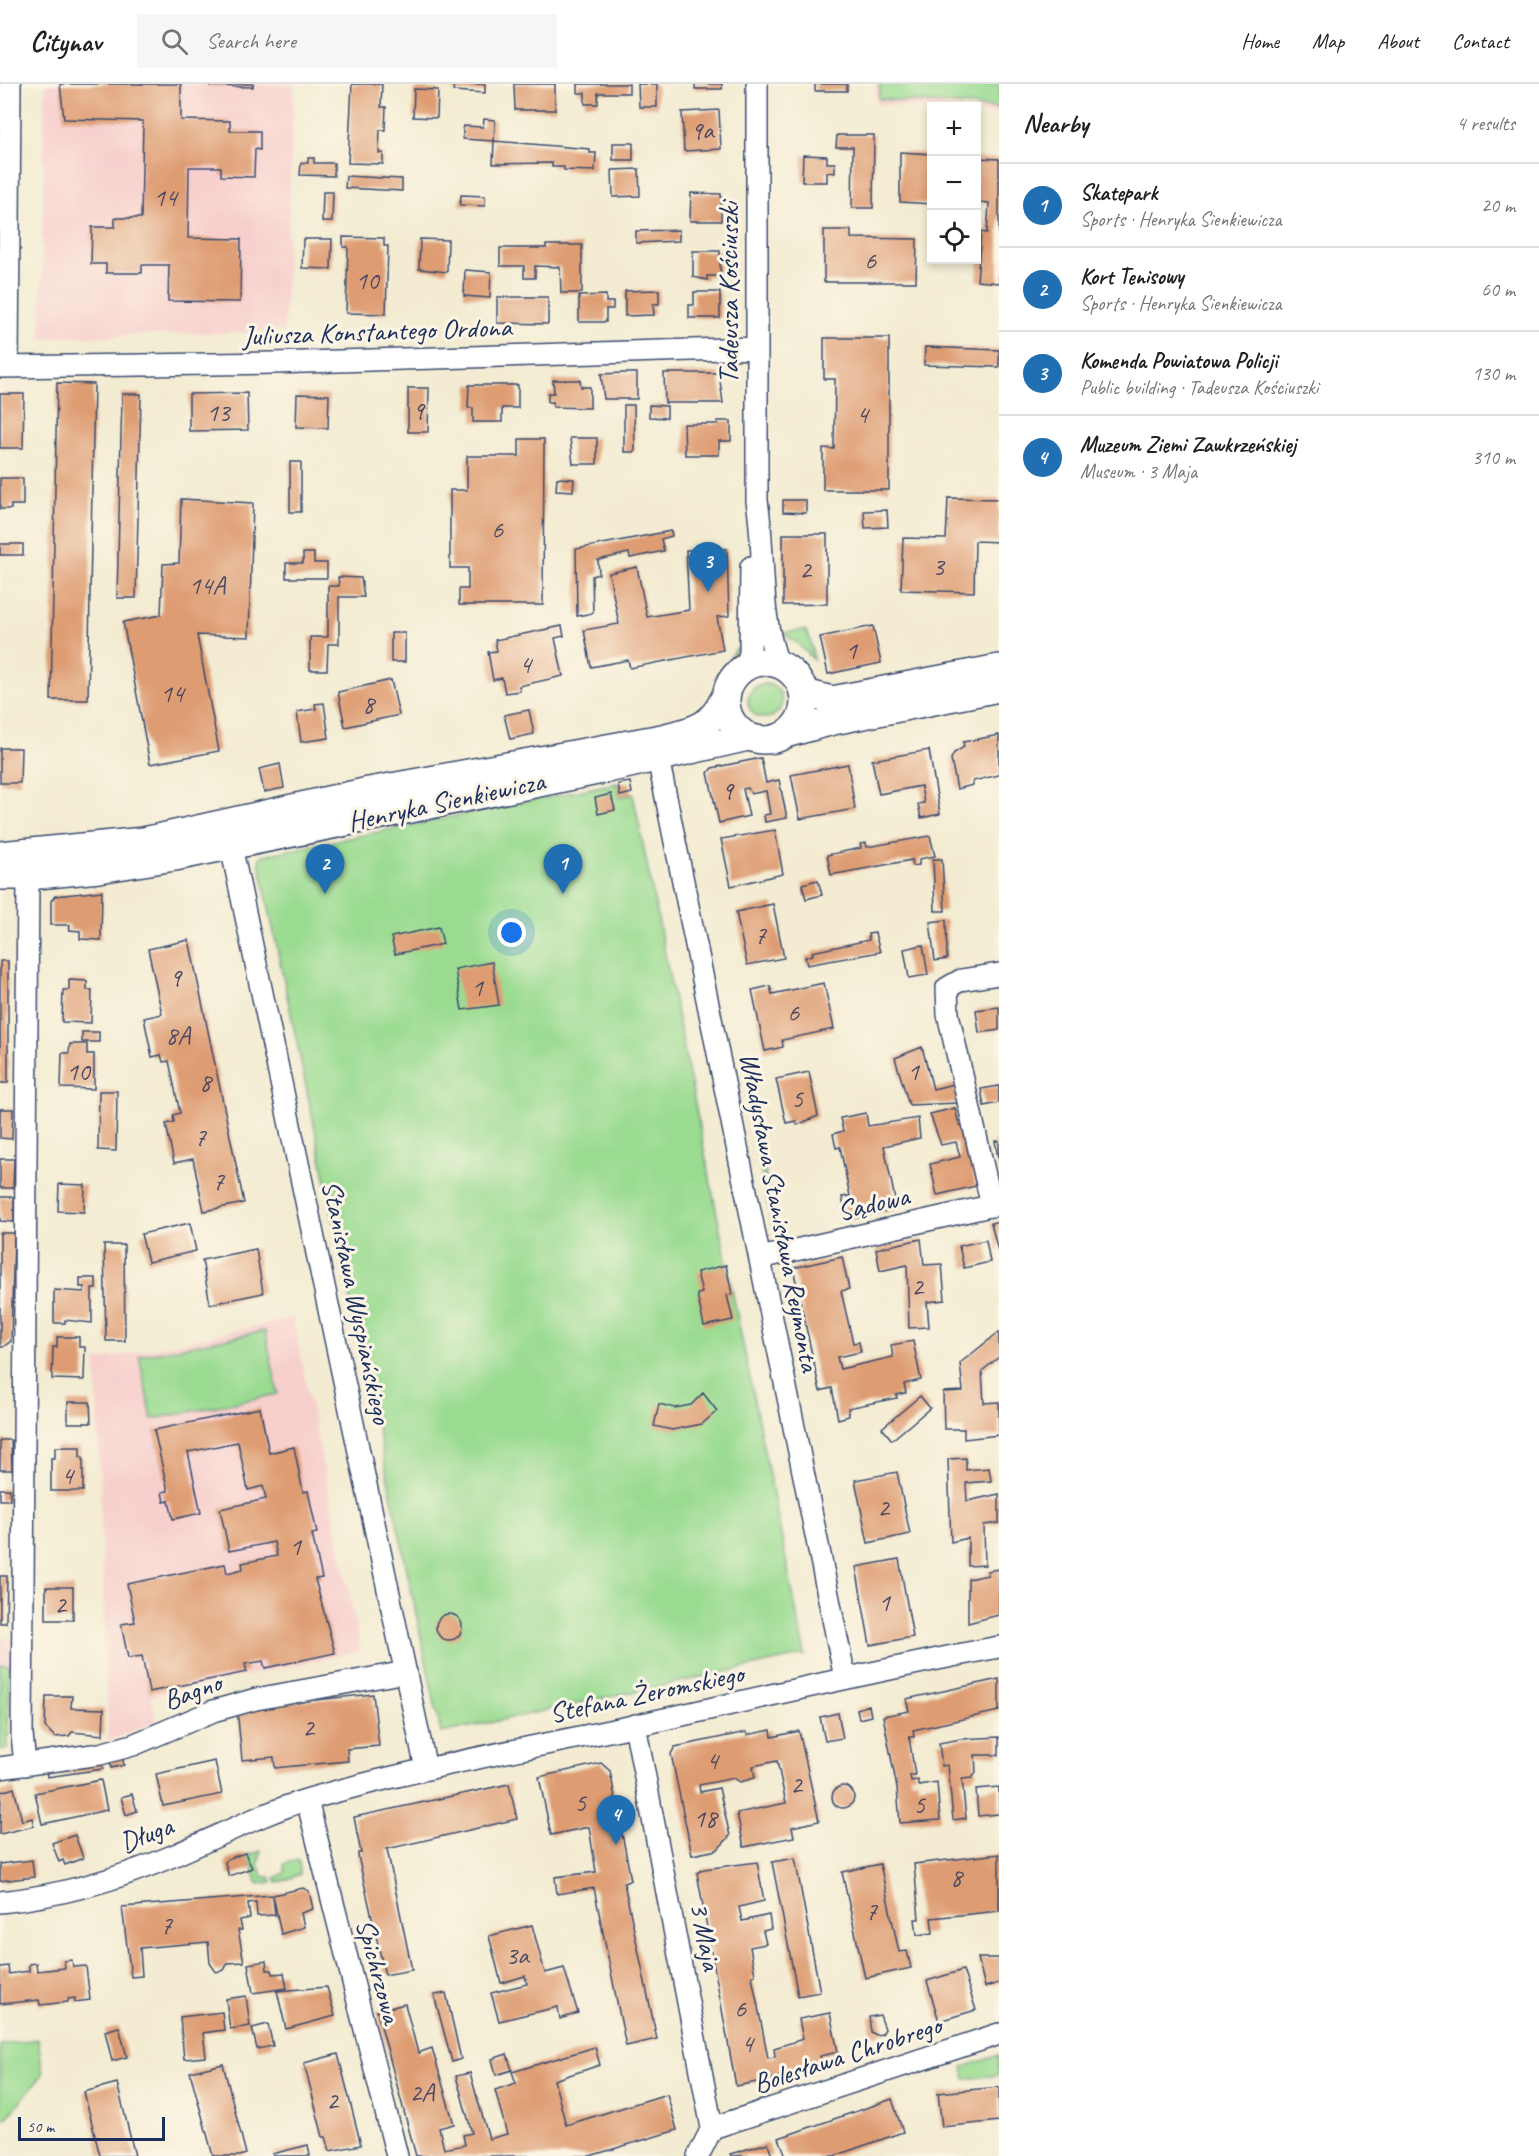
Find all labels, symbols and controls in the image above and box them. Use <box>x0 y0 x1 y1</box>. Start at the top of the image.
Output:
search box <box>137 14 557 68</box>
text: Citynav <box>30 24 101 59</box>
icon: search <box>158 25 191 58</box>
text: Search here <box>206 27 296 55</box>
text: Home <box>1241 28 1279 54</box>
text: Map <box>1312 28 1344 54</box>
text: About <box>1377 28 1419 54</box>
text: Contact <box>1452 28 1509 54</box>
map controls <box>927 102 981 264</box>
button: + <box>927 102 981 156</box>
text: Nearby <box>1023 107 1088 140</box>
text: 4 results <box>1456 111 1515 136</box>
house number: 9a <box>690 114 715 147</box>
button: − <box>927 156 981 210</box>
text: Skatepark <box>1080 179 1157 207</box>
house number: 14 <box>153 181 179 214</box>
text: 1 <box>1038 193 1047 218</box>
text: 20 m <box>1481 193 1515 218</box>
street label: Tadeusza Kościuszki <box>711 198 746 384</box>
text: Sports · Henryka Sienkiewicza <box>1080 207 1281 232</box>
button: locate <box>927 210 981 264</box>
house number: 6 <box>864 244 877 277</box>
text: Kort Tenisowy <box>1080 263 1184 291</box>
house number: 10 <box>355 264 381 297</box>
text: 2 <box>1038 277 1047 302</box>
text: 60 m <box>1481 277 1515 302</box>
text: Sports · Henryka Sienkiewicza <box>1080 291 1281 316</box>
street label: Juliusza Konstantego Ordona <box>240 309 514 353</box>
text: Komenda Powiatowa Policji <box>1080 347 1277 375</box>
text: 3 <box>1038 361 1047 386</box>
text: 130 m <box>1472 361 1515 386</box>
text: Public building · Tadeusza Kościuszki <box>1080 375 1318 400</box>
house number: 9 <box>412 394 426 427</box>
house number: 13 <box>206 396 232 429</box>
house number: 4 <box>856 398 870 431</box>
text: Muzeum Ziemi Zawkrzeńskiej <box>1080 431 1296 459</box>
text: 4 <box>1038 445 1047 470</box>
text: 310 m <box>1472 445 1515 470</box>
text: Museum · 3 Maja <box>1080 459 1197 484</box>
house number: 6 <box>491 513 504 546</box>
pin: 3 <box>688 542 728 592</box>
house number: 3 <box>932 550 946 583</box>
house number: 2 <box>799 553 813 586</box>
house number: 14A <box>189 569 227 602</box>
house number: 1 <box>845 634 858 667</box>
house number: 4 <box>519 648 533 681</box>
house number: 14 <box>160 677 186 710</box>
house number: 8 <box>362 688 376 721</box>
street label: Henryka Sienkiewicza <box>344 763 549 839</box>
house number: 9 <box>721 774 735 807</box>
pin: 2 <box>306 844 344 894</box>
pin: 1 <box>544 844 582 894</box>
your location <box>497 918 526 947</box>
house number: 7 <box>754 919 767 952</box>
house number: 9 <box>169 961 183 994</box>
house number: 1 <box>471 971 484 1004</box>
house number: 6 <box>787 996 800 1029</box>
house number: 8A <box>166 1019 192 1052</box>
street label: Władysława Stanisława Reymonta <box>732 1050 828 1376</box>
house number: 10 <box>66 1055 92 1088</box>
house number: 1 <box>907 1055 920 1088</box>
house number: 8 <box>199 1066 213 1099</box>
house number: 5 <box>791 1082 804 1115</box>
house number: 7 <box>194 1121 207 1154</box>
house number: 7 <box>212 1165 225 1198</box>
street label: Stanisława Wyspiańskiego <box>314 1177 400 1429</box>
street label: Sądowa <box>834 1177 914 1228</box>
house number: 2 <box>911 1270 925 1303</box>
house number: 4 <box>61 1459 75 1492</box>
house number: 2 <box>877 1491 891 1524</box>
house number: 1 <box>289 1530 302 1563</box>
house number: 1 <box>878 1586 891 1619</box>
house number: 2 <box>54 1588 68 1621</box>
street label: Stefana Żeromskiego <box>546 1655 749 1731</box>
street label: Bagno <box>158 1663 229 1718</box>
house number: 2 <box>302 1711 316 1744</box>
house number: 4 <box>706 1744 720 1777</box>
house number: 2 <box>790 1768 804 1801</box>
house number: 5 <box>574 1786 587 1819</box>
house number: 5 <box>913 1788 926 1821</box>
pin: 4 <box>596 1796 636 1845</box>
house number: 18 <box>693 1802 719 1835</box>
street label: Długa <box>115 1807 179 1860</box>
house number: 8 <box>950 1861 964 1894</box>
house number: 7 <box>865 1895 878 1928</box>
street label: 3 Maja <box>682 1899 730 1975</box>
house number: 7 <box>160 1909 173 1942</box>
street label: Spichrzowa <box>348 1915 410 2029</box>
house number: 3a <box>505 1939 530 1972</box>
house number: 6 <box>734 1992 747 2025</box>
street label: Bolesława Chrobrego <box>749 2006 948 2101</box>
house number: 4 <box>741 2027 755 2060</box>
house number: 2A <box>410 2076 436 2109</box>
house number: 2 <box>326 2084 340 2117</box>
scale bar <box>18 2114 165 2142</box>
text: 50 m <box>27 2117 54 2137</box>

